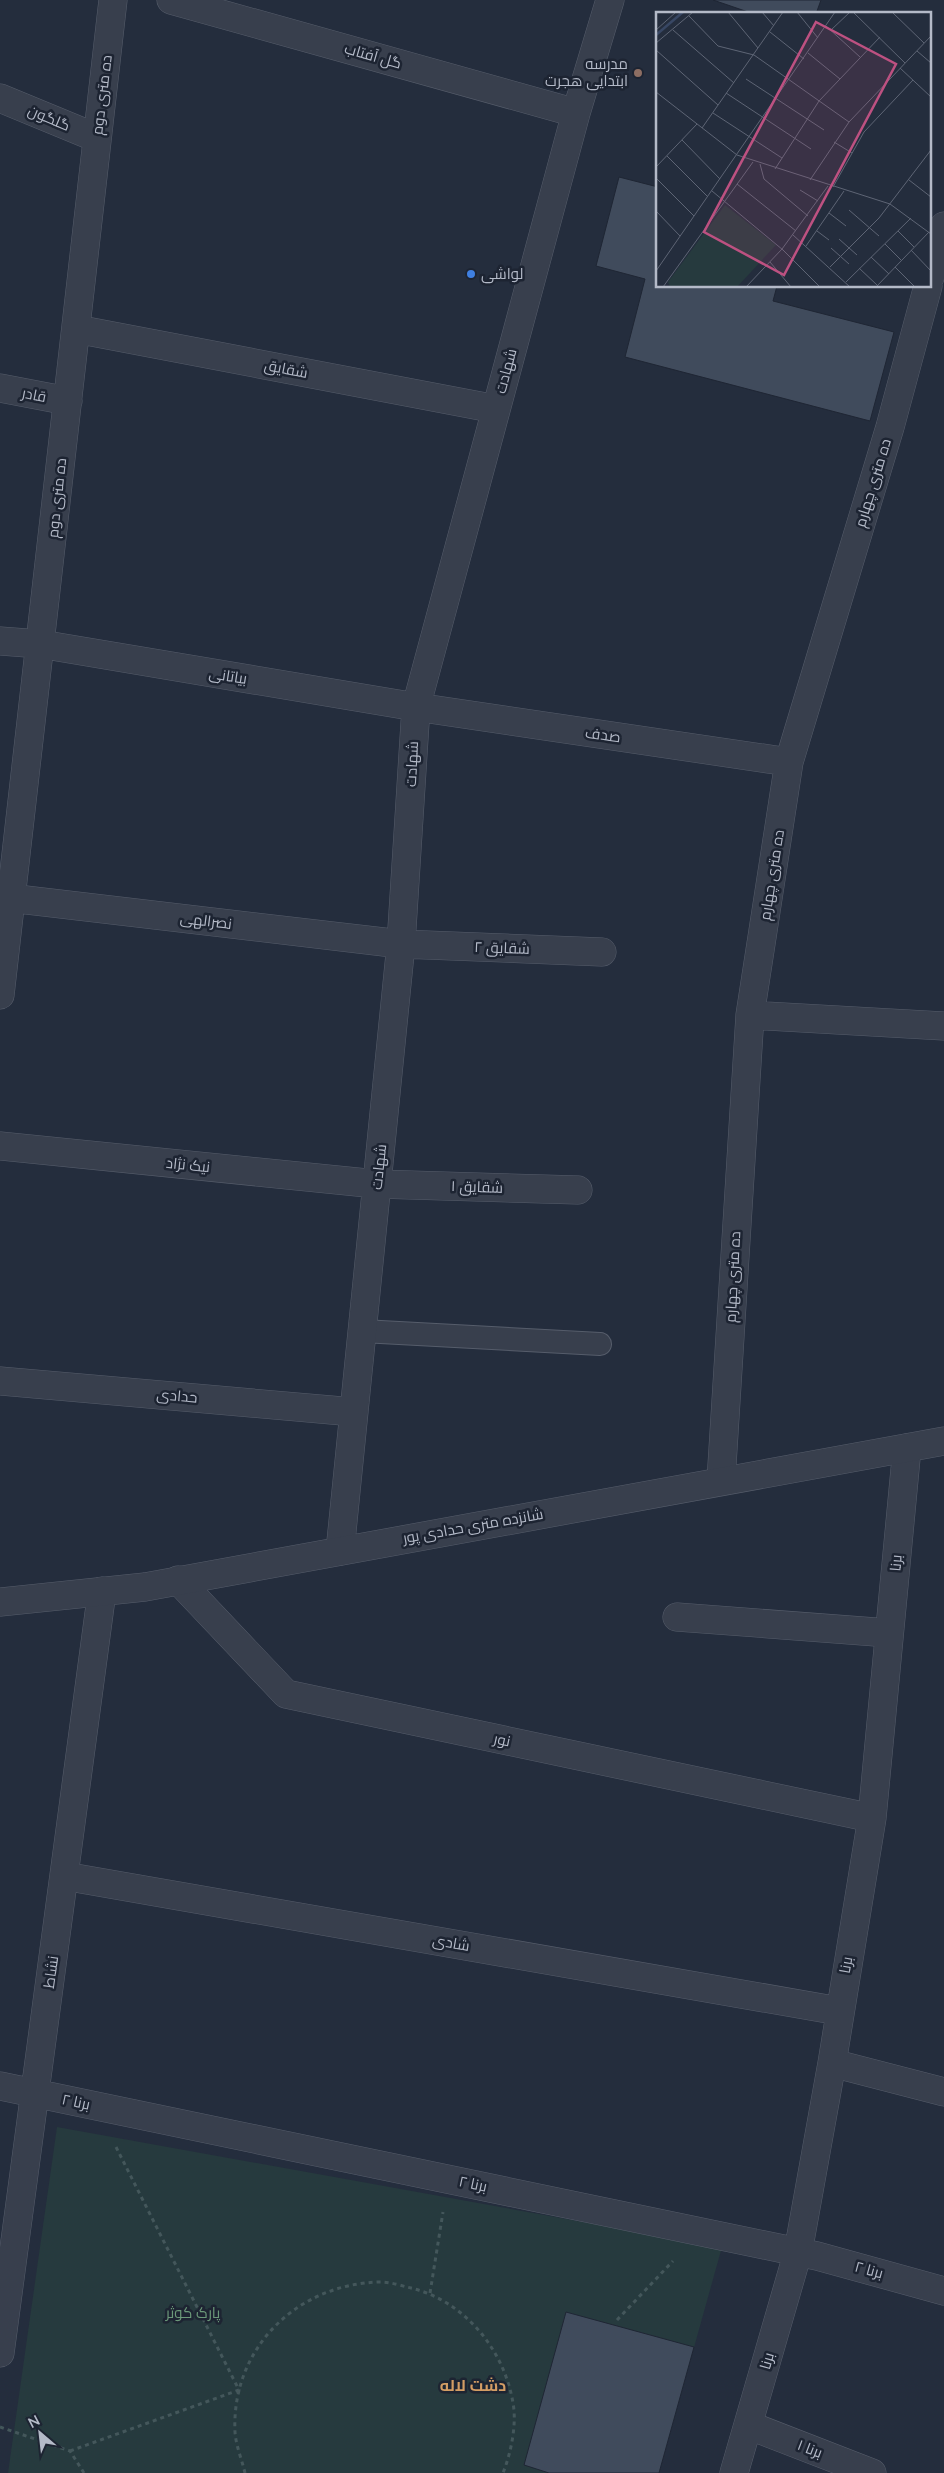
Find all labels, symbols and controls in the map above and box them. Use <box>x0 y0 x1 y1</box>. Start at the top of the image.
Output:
inset map <box>656 12 932 288</box>
street label: گل آفتاب <box>342 38 404 74</box>
street label: ده متری دوم <box>87 54 117 136</box>
place label: مدرسه ابتدایی هجرت <box>545 54 628 91</box>
marker: مدرسه ابتدایی هجرت <box>632 67 644 79</box>
street label: گلگون <box>25 100 73 136</box>
place label: لواشی <box>481 264 524 284</box>
marker: لواشی <box>465 268 477 280</box>
street label: شهادت <box>490 346 522 396</box>
street label: شقایق <box>263 355 309 383</box>
street label: قادر <box>19 383 48 406</box>
street label: ده متری چهارم <box>850 436 896 530</box>
street label: ده متری دوم <box>43 457 71 539</box>
street label: بیاتانی <box>207 663 249 689</box>
street label: صدف <box>584 723 622 745</box>
street label: شهادت <box>401 741 423 787</box>
street label: ده متری چهارم <box>755 828 789 922</box>
street label: نصرالهی <box>179 908 233 934</box>
street label: شقایق ۲ <box>474 937 530 959</box>
street label: شهادت <box>367 1143 391 1191</box>
street label: نیک نژاد <box>165 1153 211 1176</box>
street label: شقایق ۱ <box>451 1176 503 1198</box>
street label: ده متری چهارم <box>721 1231 745 1323</box>
street label: حدادی <box>156 1384 198 1408</box>
street label: شانزده متری حدادی پور <box>400 1504 545 1548</box>
street label: برنا <box>885 1554 906 1572</box>
street label: نور <box>491 1728 512 1751</box>
street label: شادی <box>431 1930 471 1956</box>
street label: نشاط <box>39 1954 61 1989</box>
street label: برنا <box>835 1955 856 1975</box>
street label: برنا ۲ <box>60 2089 92 2114</box>
street label: برنا ۲ <box>457 2171 489 2196</box>
street label: برنا ۲ <box>853 2257 885 2282</box>
park label: پارک کوثر <box>165 2303 220 2323</box>
street label: برنا <box>755 2350 778 2372</box>
district label: دشت لاله <box>440 2375 506 2394</box>
north arrow <box>15 2408 65 2458</box>
text: N <box>25 2411 42 2431</box>
street label: برنا ۱ <box>795 2435 825 2462</box>

